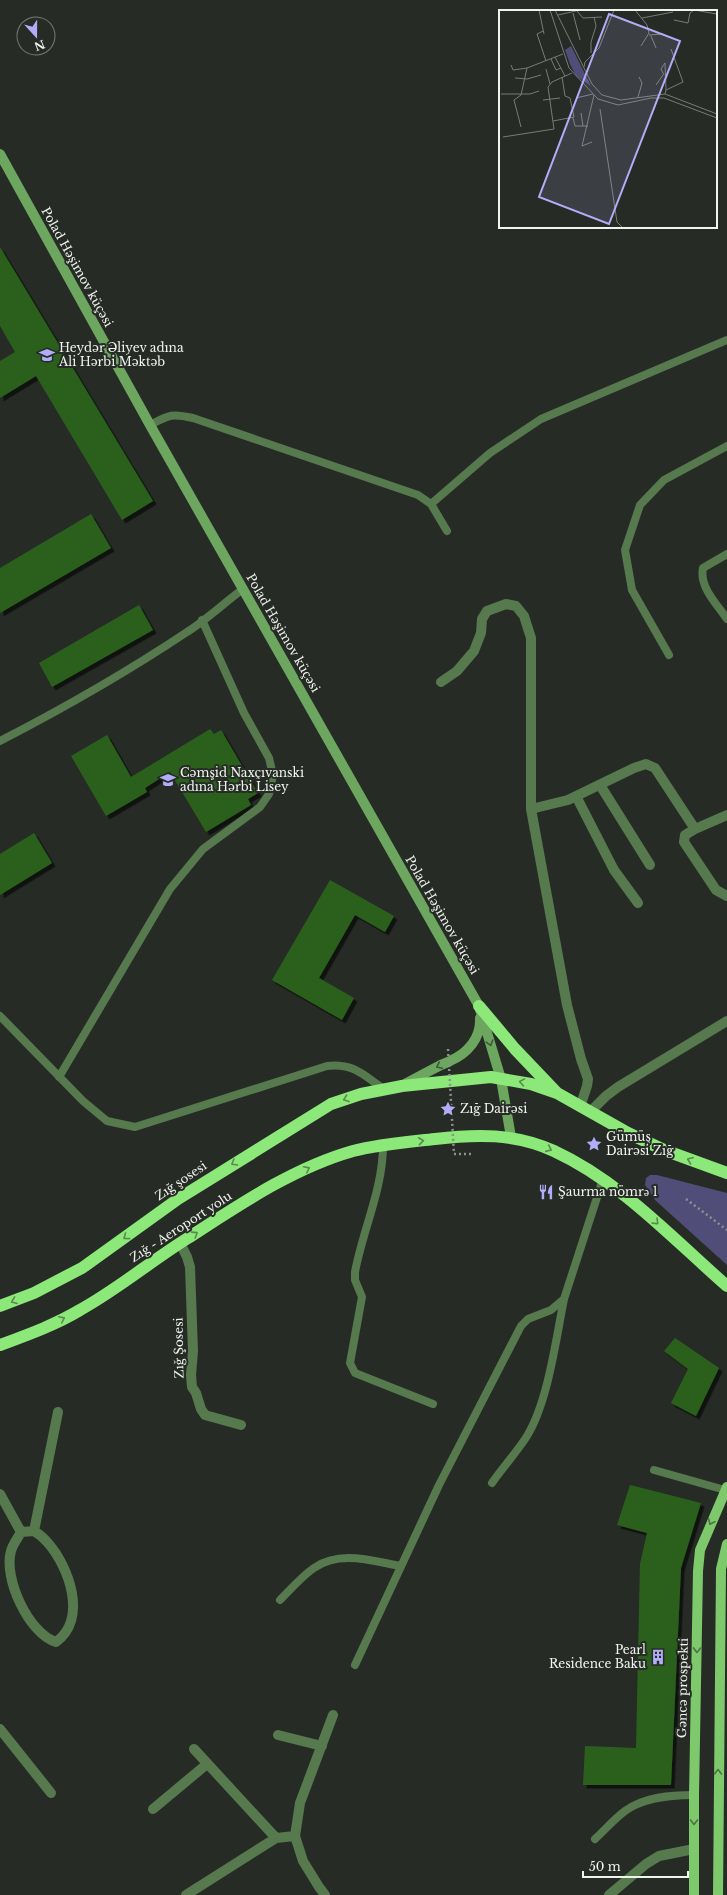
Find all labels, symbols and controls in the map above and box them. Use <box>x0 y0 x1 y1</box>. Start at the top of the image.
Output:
inset map <box>499 10 717 228</box>
north arrow <box>16 16 56 56</box>
text: N <box>32 37 47 54</box>
street label: Polad Həşimov küçəsi <box>38 204 117 329</box>
place label: Heydər Əliyev adına Ali Hərbi Məktəb <box>58 340 184 369</box>
school or university icon: Heydər Əliyev adına Ali Hərbi Məktəb <box>38 346 56 364</box>
street label: Polad Həşimov küçəsi <box>243 571 324 695</box>
place label: Cəmşid Naxçıvanski adına Hərbi Lisey <box>180 765 304 794</box>
school or university icon: Cəmşid Naxçıvanski adına Hərbi Lisey <box>159 771 177 789</box>
street label: Polad Həşimov küçəsi <box>402 853 483 977</box>
one-way arrow <box>485 1039 494 1046</box>
one-way arrow <box>436 1061 443 1069</box>
one-way arrow <box>519 1078 525 1087</box>
one-way arrow <box>343 1094 350 1102</box>
place icon: Zığ Dairəsi <box>439 1100 457 1118</box>
place label: Zığ Dairəsi <box>460 1101 527 1116</box>
place label: Gümüş Dairəsi Zığ <box>606 1129 674 1158</box>
place icon: Gümüş Dairəsi Zığ <box>585 1135 603 1153</box>
one-way arrow <box>418 1136 424 1145</box>
one-way arrow <box>545 1144 552 1152</box>
one-way arrow <box>687 1157 694 1165</box>
street label: Zığ şosesi <box>152 1158 209 1203</box>
one-way arrow <box>231 1159 238 1166</box>
one-way arrow <box>303 1166 310 1174</box>
restaurant icon: Şaurma nömrә 1 <box>537 1183 555 1201</box>
place label: Şaurma nömrә 1 <box>558 1184 658 1199</box>
street label: Zığ - Aeroport yolu <box>127 1188 234 1265</box>
one-way arrow <box>651 1218 658 1225</box>
one-way arrow <box>190 1231 197 1238</box>
one-way arrow <box>124 1232 131 1239</box>
one-way arrow <box>11 1296 18 1304</box>
one-way arrow <box>58 1316 65 1324</box>
street label: Zığ Şosesi <box>170 1317 187 1379</box>
one-way arrow <box>708 1518 716 1526</box>
street label: Gəncə prospekti <box>674 1638 691 1738</box>
place label: Pearl Residence Baku <box>549 1642 646 1671</box>
one-way arrow <box>693 1647 701 1653</box>
building icon: Pearl Residence Baku <box>649 1648 667 1666</box>
one-way arrow <box>714 1769 722 1775</box>
one-way arrow <box>690 1819 698 1825</box>
scale bar <box>583 1853 688 1879</box>
text: 50 m <box>589 1859 621 1874</box>

